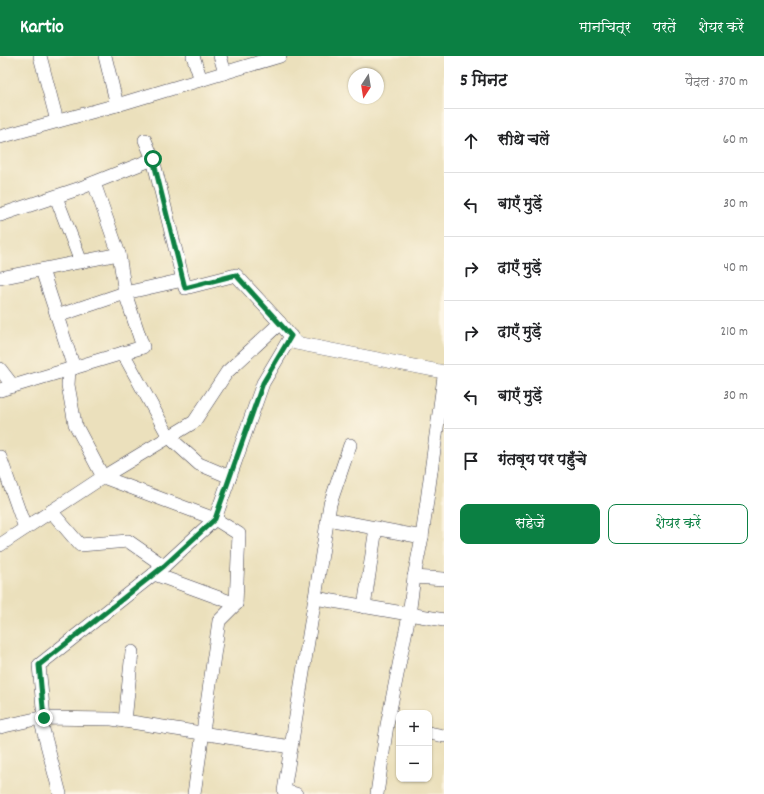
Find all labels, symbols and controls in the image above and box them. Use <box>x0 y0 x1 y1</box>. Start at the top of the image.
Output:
text: Kartio <box>20 15 64 42</box>
text: मानचित्र <box>579 18 631 38</box>
text: परतें <box>653 18 676 38</box>
text: शेयर करें <box>698 18 744 38</box>
north arrow <box>348 68 384 104</box>
text: 5 मिनट <box>460 70 508 94</box>
text: पैदल · 370 m <box>685 73 748 92</box>
icon: ahead <box>460 130 482 152</box>
text: सीधे चलें <box>498 130 549 152</box>
text: 60 m <box>723 131 748 150</box>
route start <box>144 150 162 168</box>
icon: left <box>460 194 482 216</box>
text: बाएँ मुड़ें <box>498 194 542 216</box>
text: 30 m <box>723 195 748 214</box>
icon: right <box>460 258 482 280</box>
text: दाएँ मुड़ें <box>498 258 541 280</box>
text: 40 m <box>724 259 748 278</box>
icon: right <box>460 322 482 344</box>
text: दाएँ मुड़ें <box>498 322 541 344</box>
text: 210 m <box>720 323 748 342</box>
icon: left <box>460 386 482 408</box>
text: बाएँ मुड़ें <box>498 386 542 408</box>
text: 30 m <box>723 387 748 406</box>
icon: arrive <box>460 450 482 472</box>
text: गंतव्य पर पहुँचे <box>498 450 587 472</box>
button: सहेजें <box>460 504 600 544</box>
button: शेयर करें <box>608 504 748 544</box>
route end <box>35 709 53 727</box>
map controls <box>396 710 432 782</box>
button: + <box>396 710 432 746</box>
button: − <box>396 746 432 782</box>

